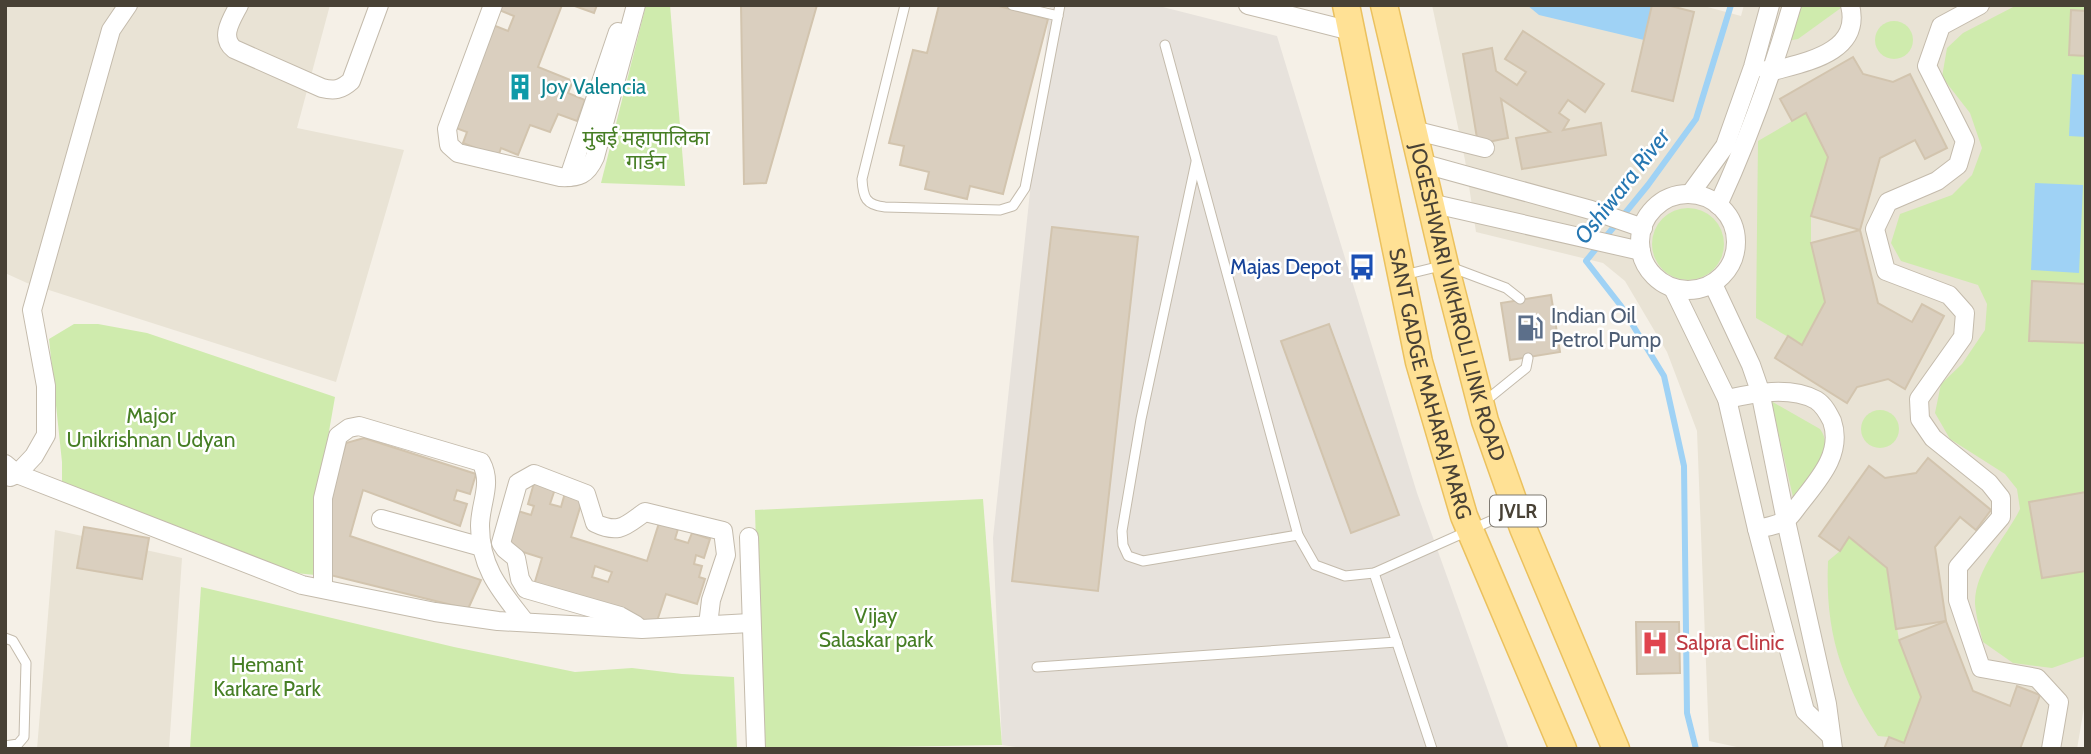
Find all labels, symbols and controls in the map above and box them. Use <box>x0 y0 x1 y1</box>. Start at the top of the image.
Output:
building icon: Joy Valencia <box>505 72 535 102</box>
place label: Joy Valencia <box>540 74 646 99</box>
water label: Oshiwara River <box>1568 122 1676 249</box>
park label: मुंबई महापालिका गार्डन <box>582 125 710 174</box>
street label: JOGESHWARI VIKHROLI LINK ROAD <box>1405 139 1511 464</box>
street label: SANT GADGE MAHARAJ MARG <box>1384 246 1477 522</box>
bus stop icon: Majas Depot <box>1347 252 1377 282</box>
place label: Majas Depot <box>1230 254 1341 280</box>
place label: Indian Oil Petrol Pump <box>1551 303 1661 352</box>
fuel station icon: Indian Oil Petrol Pump <box>1515 313 1545 343</box>
park label: Major Unikrishnan Udyan <box>67 403 235 452</box>
road number: JVLR <box>1490 496 1546 526</box>
park label: Vijay Salaskar park <box>819 603 934 652</box>
hospital icon: Salpra Clinic <box>1640 628 1670 658</box>
place label: Salpra Clinic <box>1676 630 1784 655</box>
park label: Hemant Karkare Park <box>213 652 321 701</box>

